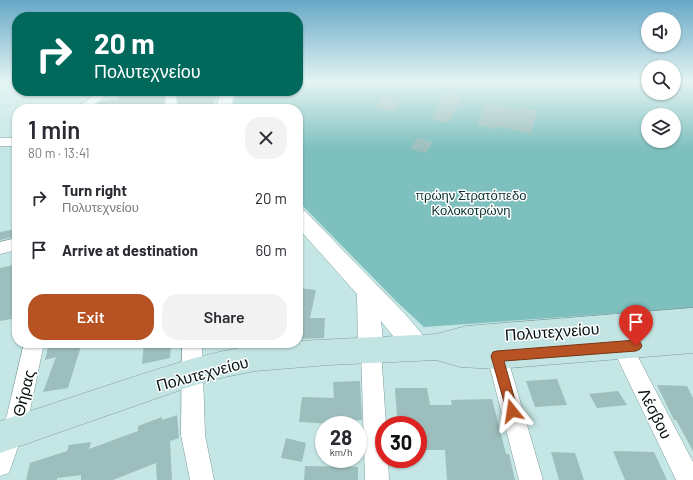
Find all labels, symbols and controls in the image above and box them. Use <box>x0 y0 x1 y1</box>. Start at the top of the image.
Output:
map controls <box>641 12 681 148</box>
button: sound <box>641 12 681 52</box>
text: 20 m <box>94 26 155 60</box>
icon: right <box>28 28 80 80</box>
text: Πολυτεχνείου <box>94 60 201 82</box>
button: search <box>641 60 681 100</box>
button: layers <box>641 108 681 148</box>
text: 1 min <box>28 115 80 144</box>
button: close <box>245 117 287 159</box>
text: 80 m · 13:41 <box>28 145 90 161</box>
text: Turn right <box>62 181 127 199</box>
icon: right <box>28 187 50 209</box>
park label: πρώην Στρατόπεδο Κολοκοτρώνη <box>416 187 526 218</box>
text: 20 m <box>255 189 287 207</box>
text: Πολυτεχνείου <box>62 199 139 215</box>
icon: arrive <box>28 239 50 261</box>
text: Arrive at destination <box>62 241 198 259</box>
text: 60 m <box>255 241 287 259</box>
button: Exit <box>28 294 154 340</box>
button: Share <box>162 294 287 340</box>
pin <box>619 305 653 346</box>
icon: arrive <box>625 311 647 333</box>
street label: Πολυτεχνείου <box>504 318 600 344</box>
street label: Πολυτεχνείου <box>154 352 250 394</box>
street label: Θήρας <box>8 367 38 418</box>
street label: Λέσβου <box>635 384 677 442</box>
position arrow <box>491 390 533 432</box>
speed limit sign: 30 <box>375 416 427 468</box>
text: 28 <box>330 425 352 449</box>
text: km/h <box>330 446 352 458</box>

